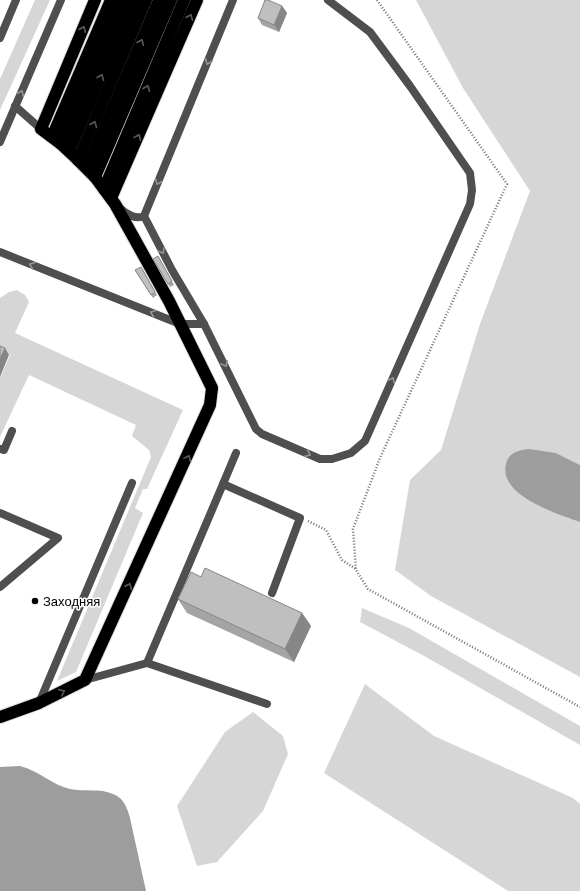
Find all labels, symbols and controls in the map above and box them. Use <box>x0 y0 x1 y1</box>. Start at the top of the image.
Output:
one-way arrow <box>185 14 193 21</box>
one-way arrow <box>78 25 86 33</box>
one-way arrow <box>136 39 144 47</box>
one-way arrow <box>205 57 213 65</box>
one-way arrow <box>96 73 104 81</box>
one-way arrow <box>142 85 150 92</box>
one-way arrow <box>16 90 24 97</box>
one-way arrow <box>89 120 97 127</box>
one-way arrow <box>133 133 141 141</box>
one-way arrow <box>155 178 163 185</box>
one-way arrow <box>157 247 164 254</box>
one-way arrow <box>29 261 36 269</box>
one-way arrow <box>149 310 157 318</box>
one-way arrow <box>220 360 227 368</box>
one-way arrow <box>387 377 395 385</box>
one-way arrow <box>304 449 312 457</box>
one-way arrow <box>183 454 191 461</box>
one-way arrow <box>124 582 132 589</box>
place label: Заходняя <box>43 594 100 609</box>
marker: Заходняя <box>30 596 40 606</box>
one-way arrow <box>57 689 65 696</box>

